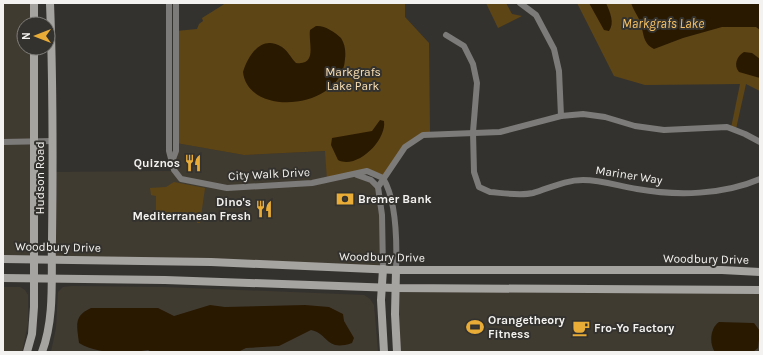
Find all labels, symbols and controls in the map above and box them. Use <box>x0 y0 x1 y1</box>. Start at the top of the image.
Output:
north arrow <box>16 16 56 56</box>
water label: Markgrafs Lake <box>622 16 704 31</box>
text: N <box>20 32 33 40</box>
park label: Markgrafs Lake Park <box>325 65 381 93</box>
street label: Hudson Road <box>33 142 47 214</box>
restaurant icon: Quiznos <box>183 153 203 173</box>
place label: Quiznos <box>134 156 180 170</box>
street label: Mariner Way <box>594 163 664 187</box>
street label: City Walk Drive <box>228 165 310 183</box>
bank icon: Bremer Bank <box>335 189 355 209</box>
place label: Bremer Bank <box>358 192 432 206</box>
place label: Dino's Mediterranean Fresh <box>133 195 251 223</box>
restaurant icon: Dino's Mediterranean Fresh <box>254 199 274 219</box>
street label: Woodbury Drive <box>15 239 101 255</box>
street label: Woodbury Drive <box>339 249 425 265</box>
street label: Woodbury Drive <box>663 251 749 267</box>
place label: Orangetheory Fitness <box>488 313 565 341</box>
sports icon: Orangetheory Fitness <box>465 317 485 337</box>
cafe icon: Fro-Yo Factory <box>571 318 591 338</box>
place label: Fro-Yo Factory <box>594 321 674 335</box>

